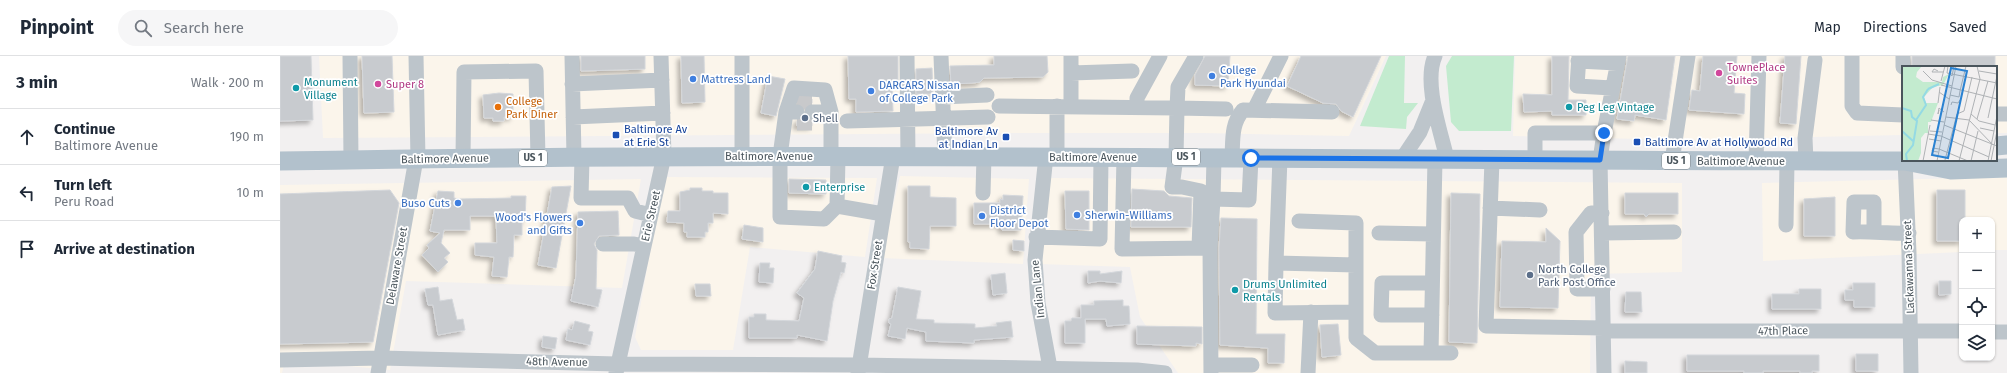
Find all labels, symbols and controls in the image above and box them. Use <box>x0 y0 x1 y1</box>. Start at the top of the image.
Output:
search box <box>118 10 398 46</box>
text: Pinpoint <box>20 16 94 39</box>
icon: search <box>132 17 154 39</box>
text: Search here <box>164 19 244 37</box>
text: Map <box>1814 19 1841 36</box>
text: Directions <box>1863 19 1927 36</box>
text: Saved <box>1949 19 1987 36</box>
place label: TownePlace Suites <box>1727 61 1785 87</box>
place label: College Park Hyundai <box>1220 64 1286 90</box>
inset map <box>1902 66 1997 161</box>
marker: TownePlace Suites <box>1714 68 1724 78</box>
marker: College Park Hyundai <box>1207 71 1217 81</box>
text: 3 min <box>16 72 58 93</box>
place label: Mattress Land <box>701 73 771 86</box>
marker: Mattress Land <box>688 74 698 84</box>
text: Walk · 200 m <box>191 75 264 90</box>
place label: Monument Village <box>304 76 358 102</box>
place label: Super 8 <box>386 78 424 91</box>
marker: Super 8 <box>373 79 383 89</box>
place label: DARCARS Nissan of College Park <box>879 79 960 105</box>
marker: Monument Village <box>291 83 301 93</box>
marker: DARCARS Nissan of College Park <box>866 86 876 96</box>
place label: College Park Diner <box>506 95 558 121</box>
place label: Peg Leg Vintage <box>1577 101 1655 114</box>
marker: College Park Diner <box>493 102 503 112</box>
marker: Peg Leg Vintage <box>1564 102 1574 112</box>
place label: Shell <box>813 112 838 125</box>
marker: Shell <box>800 113 810 123</box>
text: Continue <box>54 120 115 138</box>
place label: Baltimore Av at Erie St <box>624 123 688 149</box>
route end <box>1595 124 1613 142</box>
place label: Baltimore Av at Indian Ln <box>935 125 999 151</box>
icon: ahead <box>16 126 38 148</box>
text: 190 m <box>230 129 264 144</box>
marker: Baltimore Av at Erie St <box>611 130 621 140</box>
marker: Baltimore Av at Indian Ln <box>1001 132 1011 142</box>
place label: Baltimore Av at Hollywood Rd <box>1645 136 1793 149</box>
marker: Baltimore Av at Hollywood Rd <box>1632 137 1642 147</box>
text: Baltimore Avenue <box>54 138 158 153</box>
road number: US 1 <box>1172 149 1200 165</box>
route start <box>1242 149 1260 167</box>
road number: US 1 <box>519 150 547 166</box>
street label: Baltimore Avenue <box>725 150 813 163</box>
street label: Baltimore Avenue <box>1049 151 1137 164</box>
street label: Baltimore Avenue <box>401 152 489 166</box>
road number: US 1 <box>1662 153 1690 169</box>
street label: Baltimore Avenue <box>1697 155 1785 168</box>
text: Turn left <box>54 176 112 194</box>
place label: Enterprise <box>814 181 865 194</box>
icon: left <box>16 182 38 204</box>
marker: Enterprise <box>801 182 811 192</box>
text: 10 m <box>237 185 264 200</box>
street label: Erie Street <box>639 189 663 243</box>
text: Peru Road <box>54 194 114 209</box>
place label: Buso Cuts <box>401 197 450 210</box>
marker: Buso Cuts <box>453 198 463 208</box>
place label: District Floor Depot <box>990 204 1049 230</box>
place label: Sherwin-Williams <box>1085 209 1172 222</box>
marker: Sherwin-Williams <box>1072 210 1082 220</box>
place label: Wood's Flowers and Gifts <box>495 211 572 237</box>
marker: District Floor Depot <box>977 211 987 221</box>
map controls <box>1959 217 1995 361</box>
button: + <box>1959 217 1995 253</box>
marker: Wood's Flowers and Gifts <box>575 218 585 228</box>
street label: Lackawanna Street <box>1901 220 1917 314</box>
street label: Delaware Street <box>384 226 410 306</box>
icon: arrive <box>16 238 38 260</box>
text: Arrive at destination <box>54 240 195 258</box>
street label: Fox Street <box>865 240 885 290</box>
button: − <box>1959 253 1995 289</box>
street label: Indian Lane <box>1028 259 1048 319</box>
place label: North College Park Post Office <box>1538 263 1616 289</box>
marker: North College Park Post Office <box>1525 270 1535 280</box>
place label: Drums Unlimited Rentals <box>1243 278 1327 304</box>
marker: Drums Unlimited Rentals <box>1230 285 1240 295</box>
button: locate <box>1959 289 1995 325</box>
street label: 47th Place <box>1758 324 1808 338</box>
button: layers <box>1959 325 1995 361</box>
street label: 48th Avenue <box>526 355 588 369</box>

